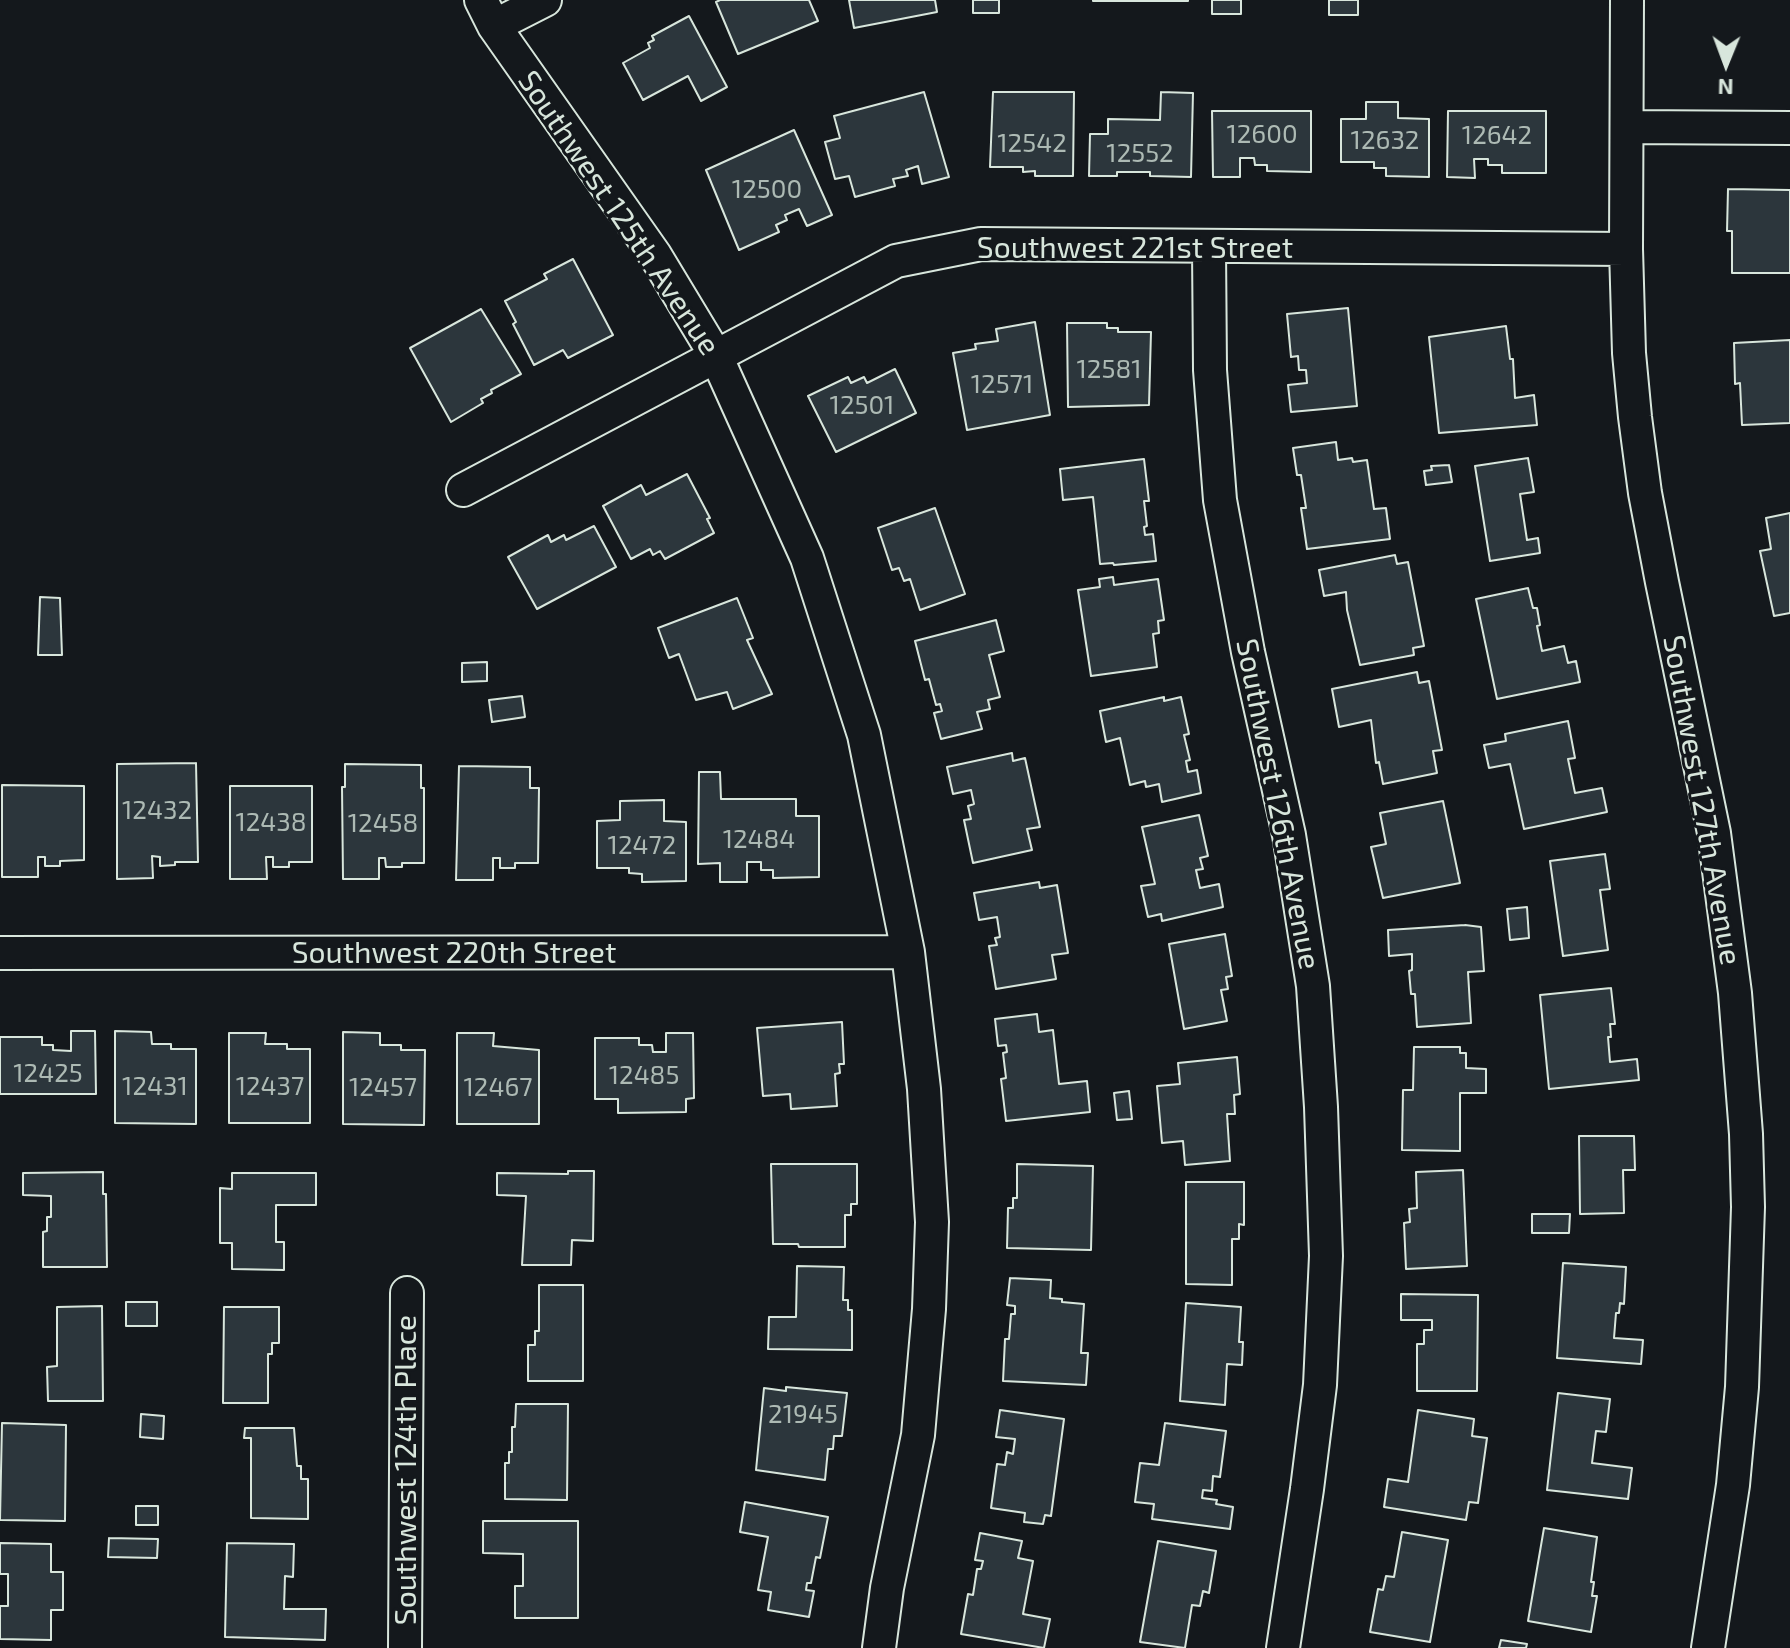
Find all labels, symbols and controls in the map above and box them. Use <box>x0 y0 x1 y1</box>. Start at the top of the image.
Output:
north arrow <box>1686 24 1766 104</box>
street label: Southwest 125th Avenue <box>510 64 728 362</box>
text: N <box>1717 75 1734 101</box>
house number: 12600 <box>1226 118 1298 150</box>
house number: 12642 <box>1462 119 1532 151</box>
house number: 12632 <box>1351 124 1419 156</box>
house number: 12542 <box>997 127 1067 159</box>
house number: 12552 <box>1106 137 1174 169</box>
house number: 12500 <box>732 173 802 205</box>
street label: Southwest 221st Street <box>977 230 1293 266</box>
house number: 12581 <box>1076 353 1142 385</box>
house number: 12571 <box>971 368 1033 400</box>
house number: 12501 <box>830 389 894 421</box>
street label: Southwest 127th Avenue <box>1655 632 1749 968</box>
street label: Southwest 126th Avenue <box>1228 636 1328 972</box>
house number: 12432 <box>122 794 192 826</box>
house number: 12438 <box>235 806 307 838</box>
house number: 12458 <box>348 807 418 839</box>
house number: 12484 <box>723 823 795 855</box>
house number: 12472 <box>608 829 676 861</box>
street label: Southwest 220th Street <box>292 935 616 971</box>
house number: 12425 <box>13 1057 83 1089</box>
house number: 12485 <box>609 1059 679 1091</box>
house number: 12431 <box>122 1070 188 1102</box>
house number: 12437 <box>236 1070 304 1102</box>
house number: 12457 <box>349 1071 417 1103</box>
house number: 12467 <box>463 1071 533 1103</box>
street label: Southwest 124th Place <box>388 1315 424 1625</box>
house number: 21945 <box>768 1398 838 1430</box>

